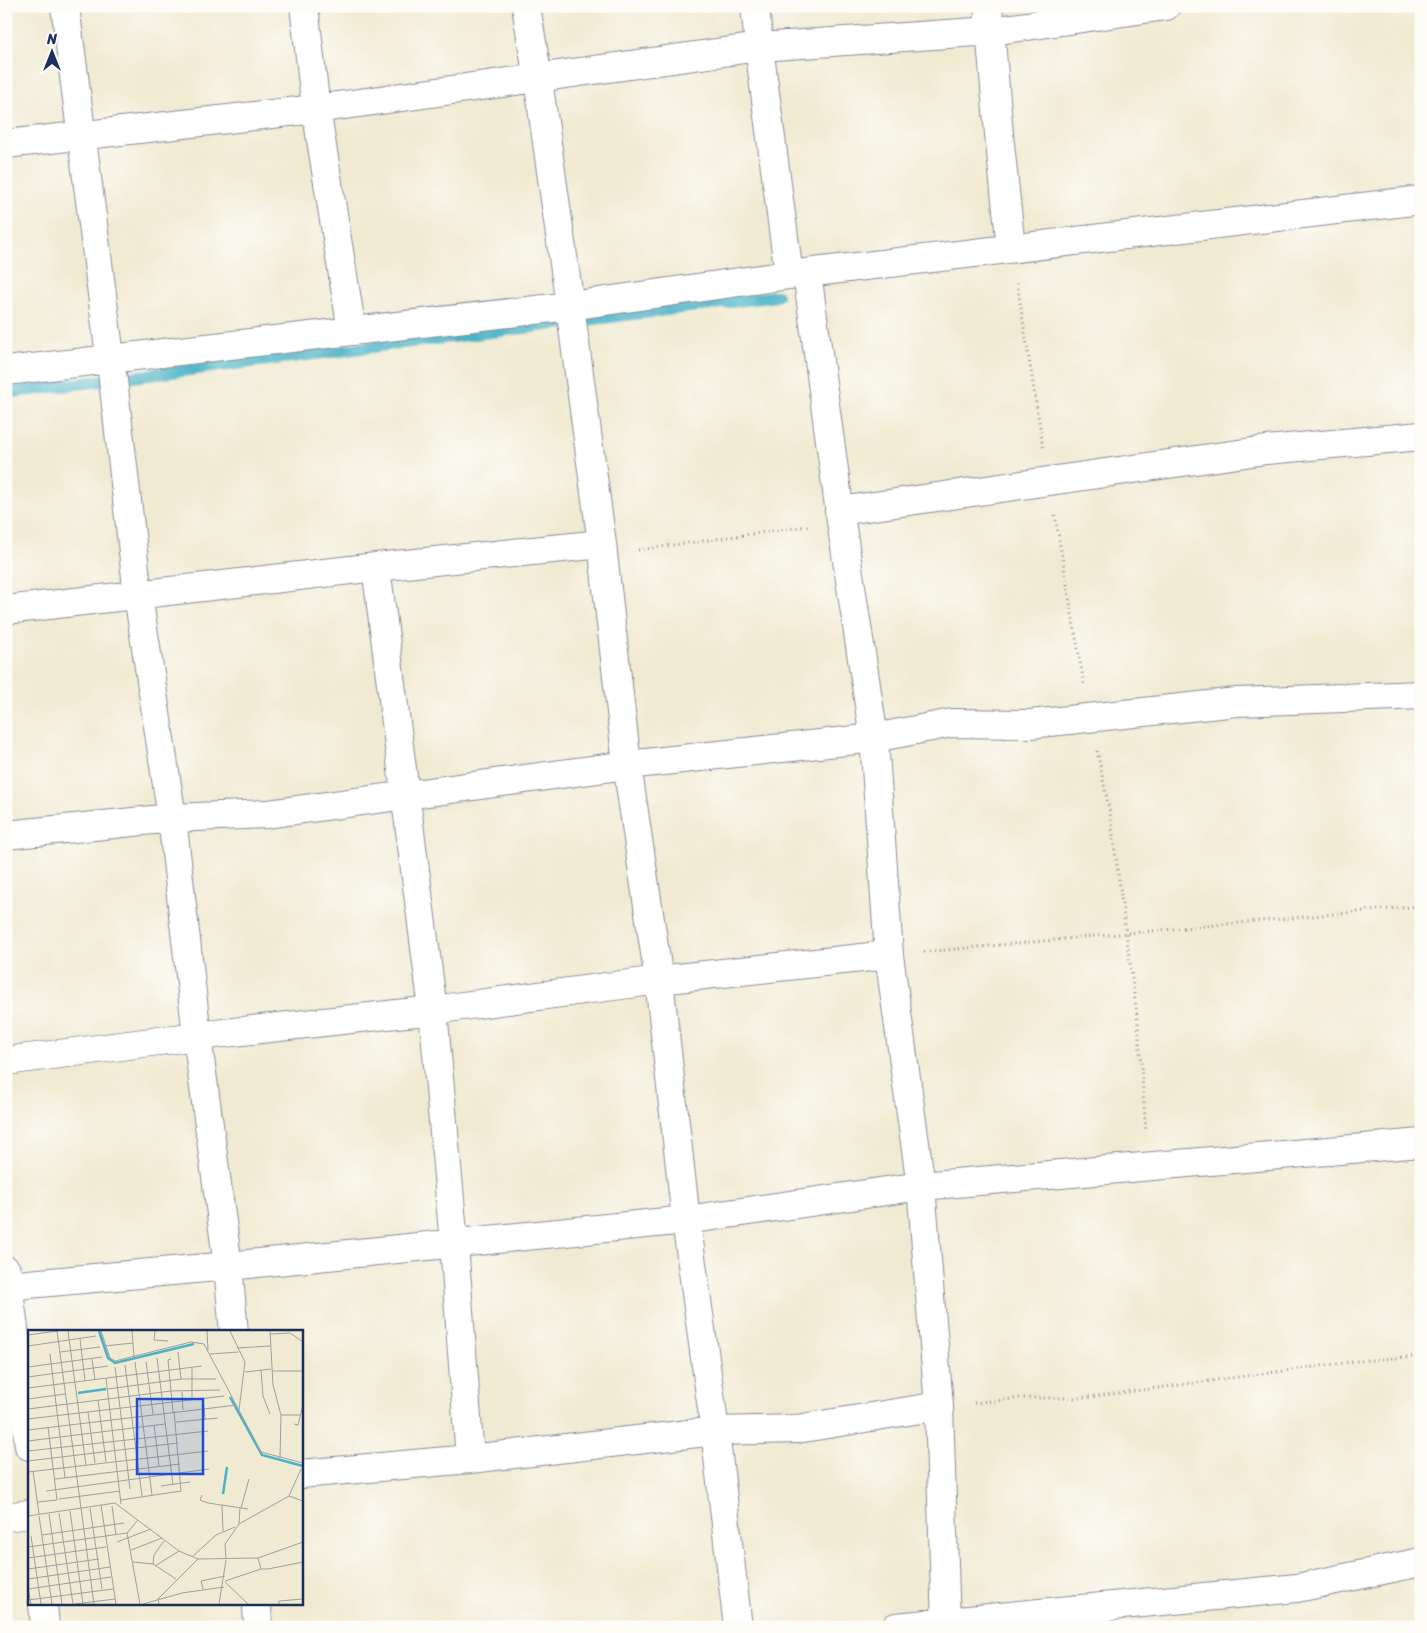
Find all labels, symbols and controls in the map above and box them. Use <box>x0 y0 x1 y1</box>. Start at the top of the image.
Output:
text: N <box>46 27 57 52</box>
north arrow <box>28 28 78 78</box>
inset map <box>28 1330 302 1606</box>

